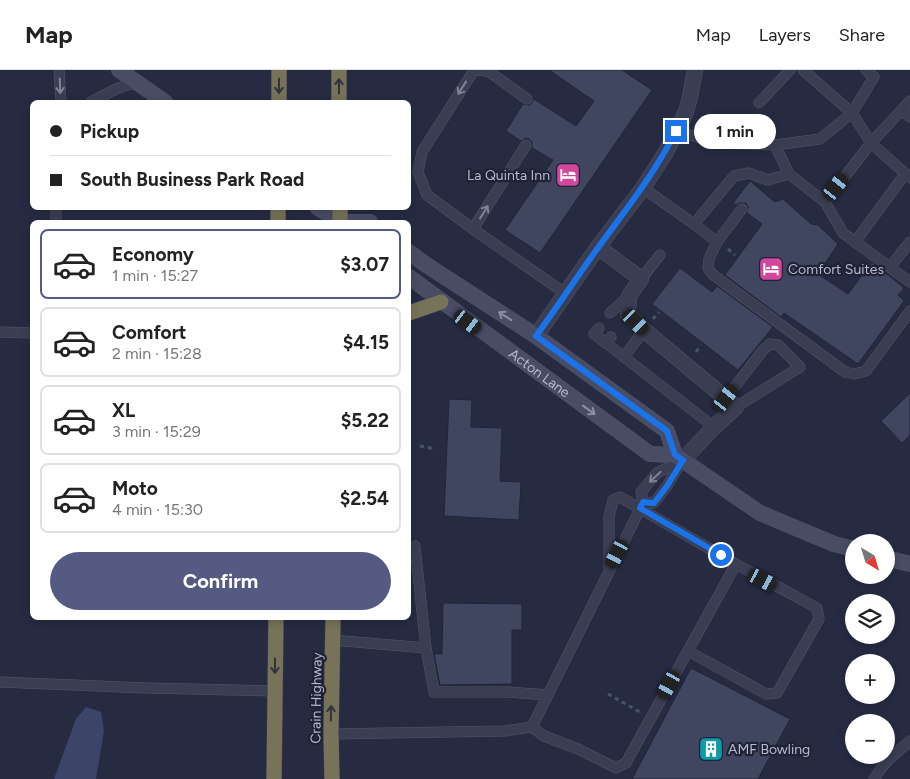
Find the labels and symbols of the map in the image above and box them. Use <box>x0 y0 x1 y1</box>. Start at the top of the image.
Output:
one-way arrow <box>55 78 65 94</box>
one-way arrow <box>274 78 284 94</box>
one-way arrow <box>334 79 344 95</box>
one-way arrow <box>457 81 467 95</box>
callout: 1 min <box>694 114 776 148</box>
route end <box>665 120 687 142</box>
hotel icon: La Quinta Inn <box>555 162 581 188</box>
place label: La Quinta Inn <box>467 167 550 184</box>
car <box>820 171 851 203</box>
one-way arrow <box>479 206 489 220</box>
hotel icon: Comfort Suites <box>758 256 784 282</box>
place label: Comfort Suites <box>788 261 884 278</box>
car <box>620 306 651 338</box>
car <box>451 307 484 337</box>
one-way arrow <box>498 311 512 321</box>
street label: Acton Lane <box>505 345 573 402</box>
car <box>710 382 741 414</box>
one-way arrow <box>582 405 596 415</box>
one-way arrow <box>649 471 662 482</box>
north arrow <box>845 534 895 584</box>
car <box>603 537 630 571</box>
route start <box>710 544 732 566</box>
car <box>746 566 779 594</box>
street label: Crain Highway <box>307 652 326 744</box>
one-way arrow <box>270 658 280 674</box>
car <box>655 668 682 702</box>
one-way arrow <box>326 705 336 722</box>
building icon: AMF Bowling <box>698 736 724 762</box>
place label: AMF Bowling <box>728 741 810 758</box>

